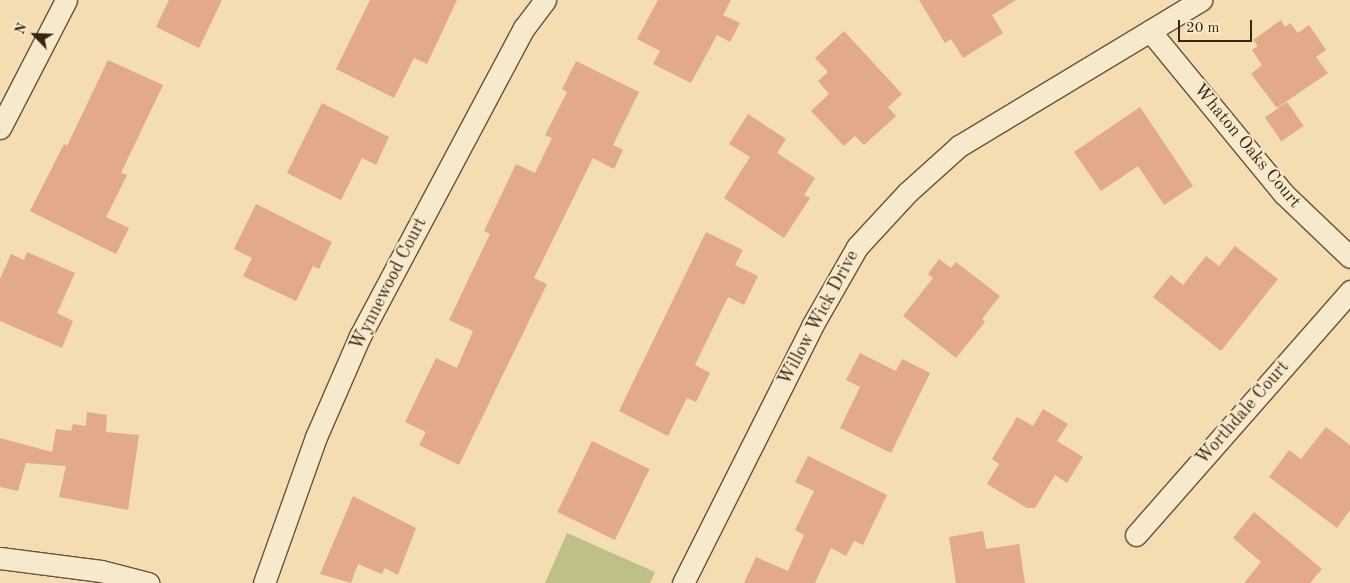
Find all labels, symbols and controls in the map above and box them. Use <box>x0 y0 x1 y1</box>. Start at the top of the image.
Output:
north arrow <box>10 10 60 60</box>
scale bar <box>1180 10 1254 42</box>
text: N <box>13 21 30 37</box>
text: 20 m <box>1186 21 1220 36</box>
street label: Whaton Oaks Court <box>1189 79 1305 213</box>
street label: Wynnewood Court <box>346 214 432 354</box>
street label: Willow Wick Drive <box>774 247 864 389</box>
street label: Worthdale Court <box>1192 357 1294 469</box>

